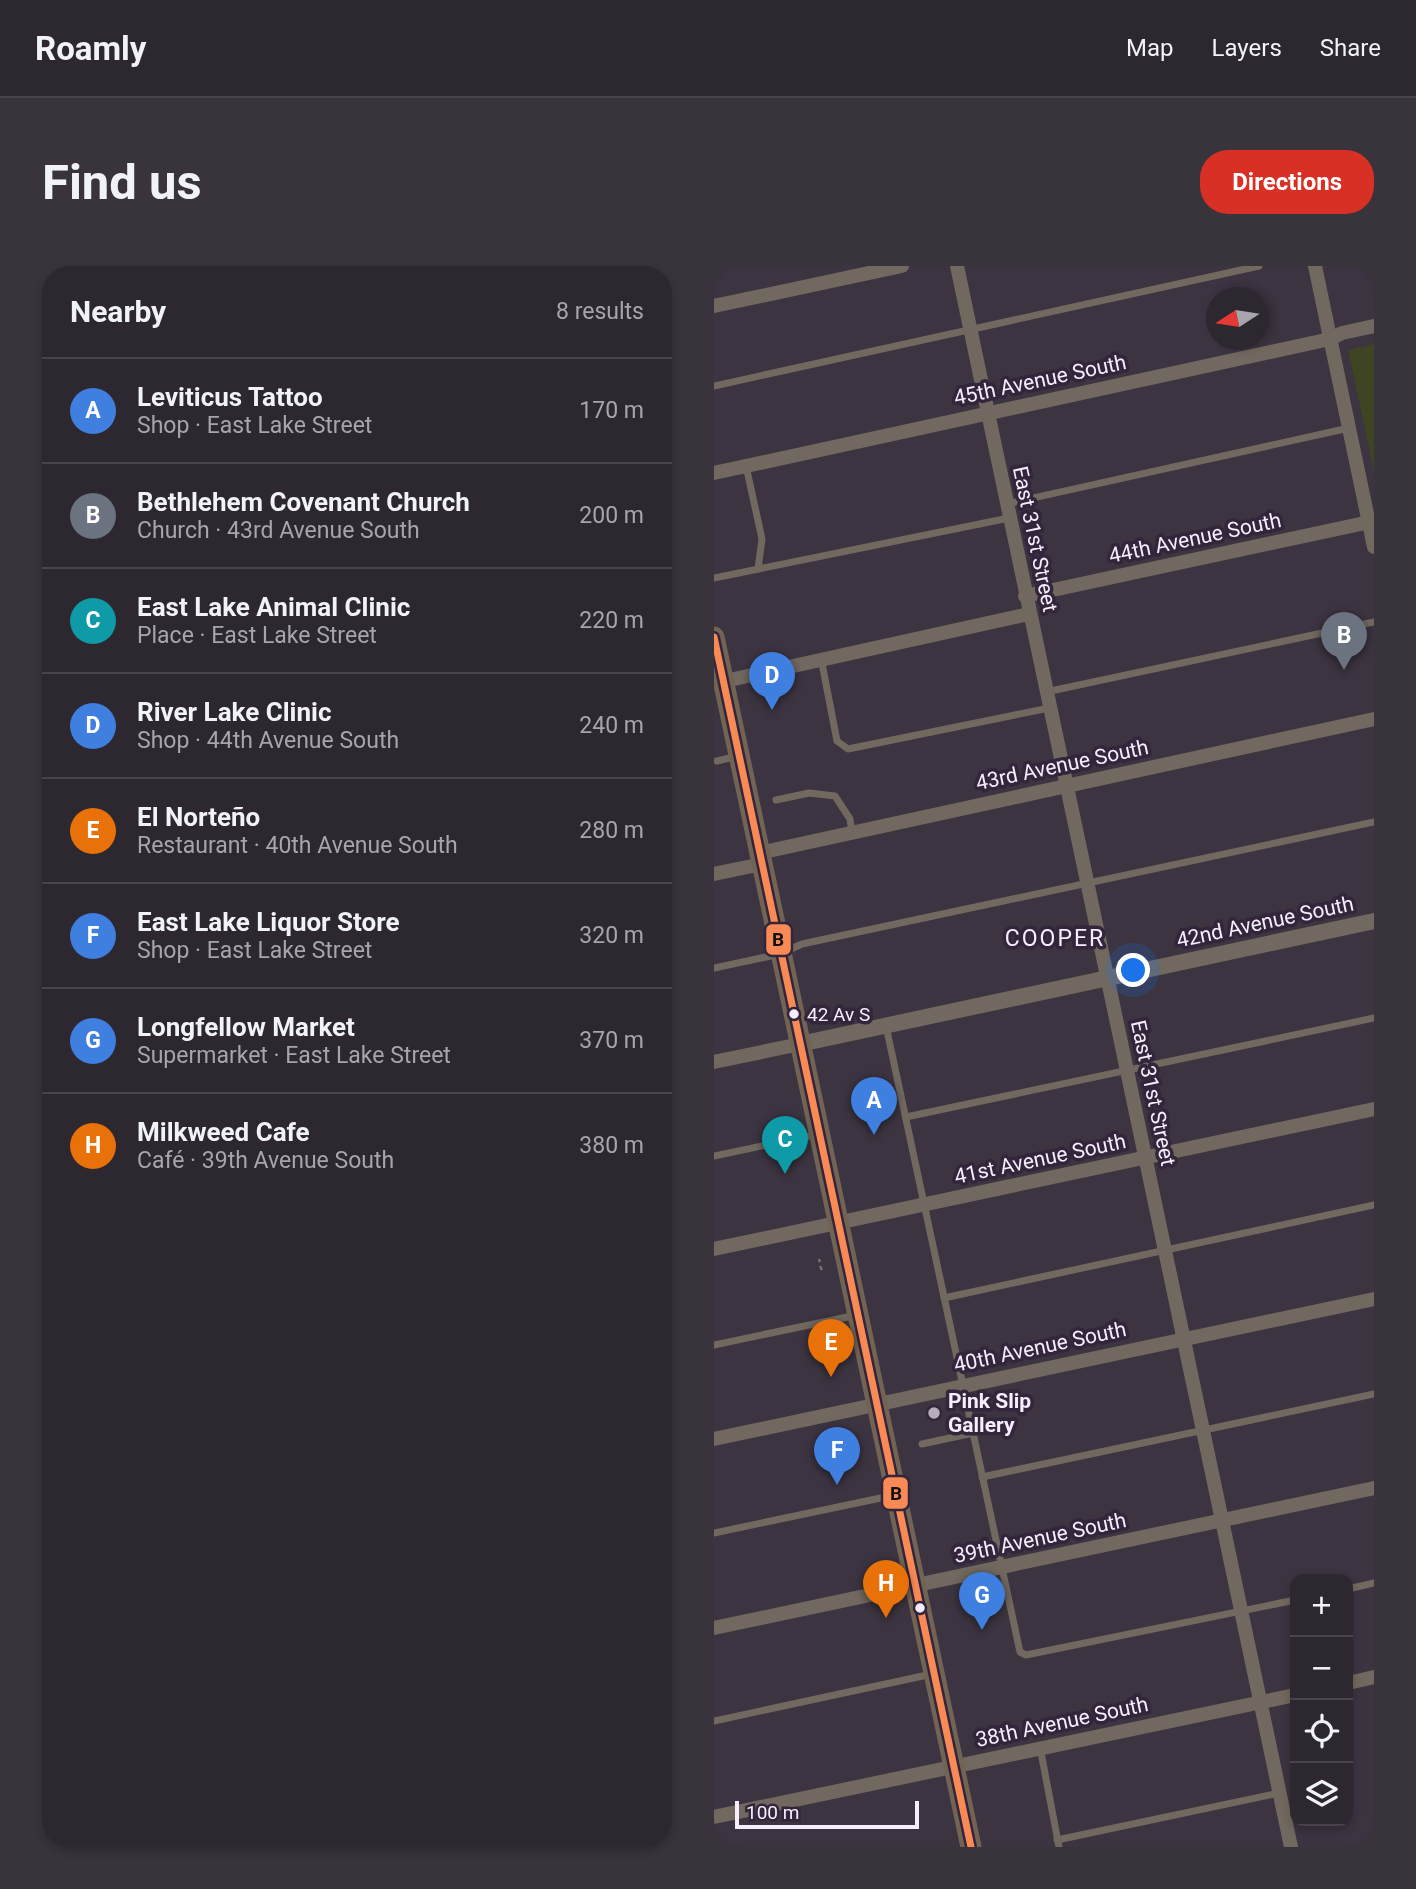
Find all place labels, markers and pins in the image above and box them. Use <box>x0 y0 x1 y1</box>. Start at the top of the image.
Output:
pin: B <box>1321 612 1367 670</box>
pin: D <box>749 652 795 710</box>
place label: 42 Av S <box>807 1003 870 1026</box>
marker: 42 Av S <box>787 1007 801 1021</box>
pin: A <box>851 1077 897 1135</box>
pin: C <box>762 1116 808 1174</box>
pin: E <box>808 1319 854 1377</box>
place label: Pink Slip Gallery <box>948 1389 1031 1437</box>
marker: Pink Slip Gallery <box>926 1405 942 1421</box>
pin: F <box>814 1427 860 1485</box>
pin: H <box>863 1560 909 1618</box>
pin: G <box>959 1572 1005 1630</box>
unlabelled marker <box>913 1601 927 1615</box>

